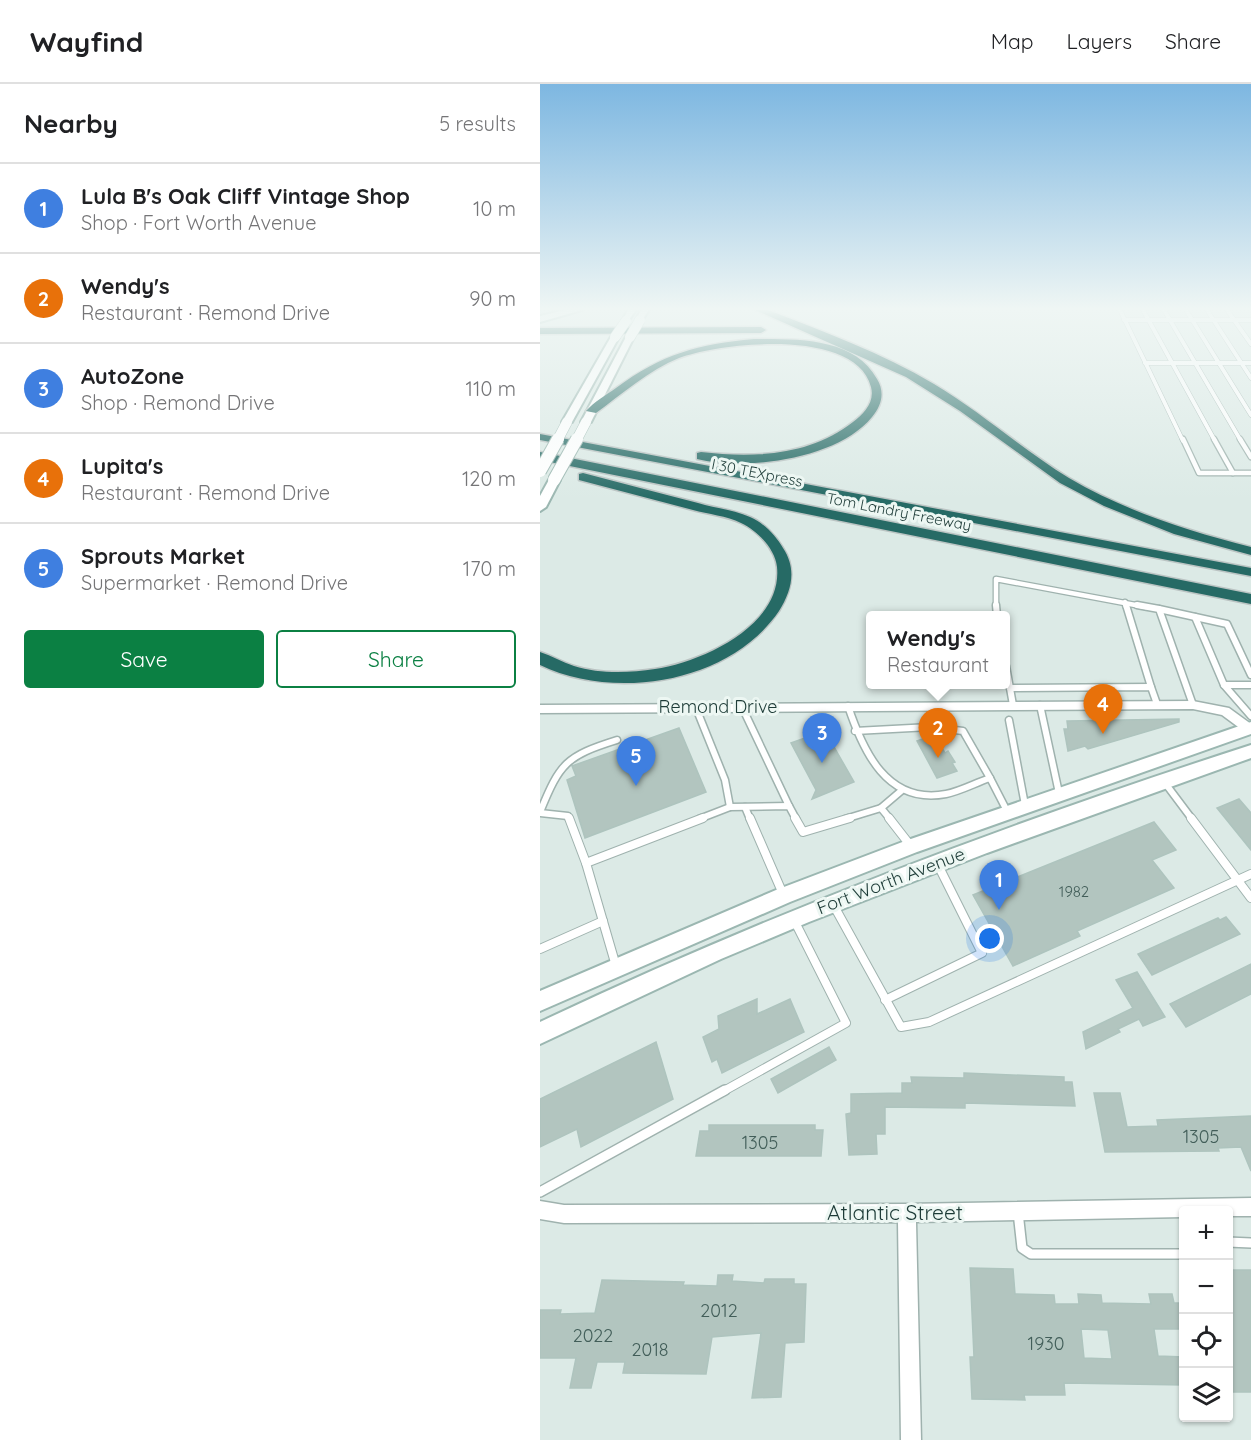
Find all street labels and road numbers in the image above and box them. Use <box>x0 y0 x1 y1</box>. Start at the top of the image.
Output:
street label: I 30 TEXpress <box>710 454 804 491</box>
street label: Tom Landry Freeway <box>825 488 973 535</box>
street label: Remond Drive <box>659 695 777 718</box>
street label: Fort Worth Avenue <box>814 842 968 919</box>
street label: Atlantic Street <box>827 1199 963 1225</box>

